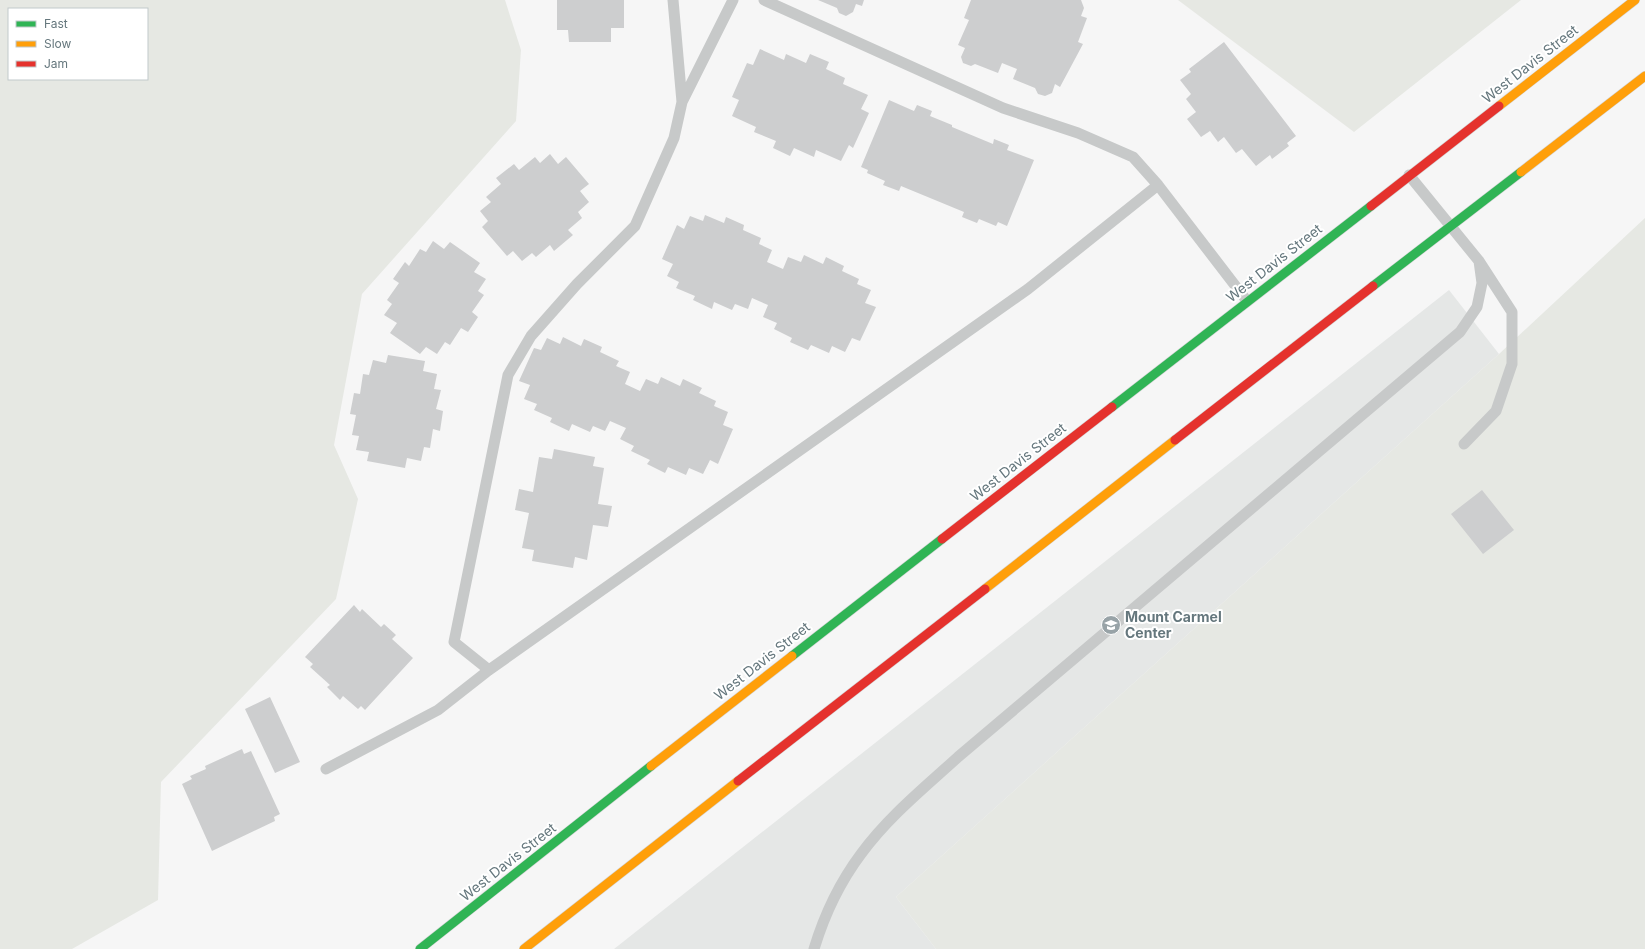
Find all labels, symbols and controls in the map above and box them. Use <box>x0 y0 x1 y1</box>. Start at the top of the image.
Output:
legend <box>8 8 148 80</box>
text: Fast <box>44 16 68 31</box>
street label: West Davis Street <box>1478 21 1581 106</box>
text: Slow <box>44 36 72 51</box>
text: Jam <box>44 56 68 71</box>
street label: West Davis Street <box>1222 220 1325 305</box>
street label: West Davis Street <box>966 419 1069 504</box>
place label: Mount Carmel Center <box>1125 608 1222 641</box>
school or university icon: Mount Carmel Center <box>1100 614 1122 636</box>
street label: West Davis Street <box>710 618 813 703</box>
street label: West Davis Street <box>456 819 559 904</box>

